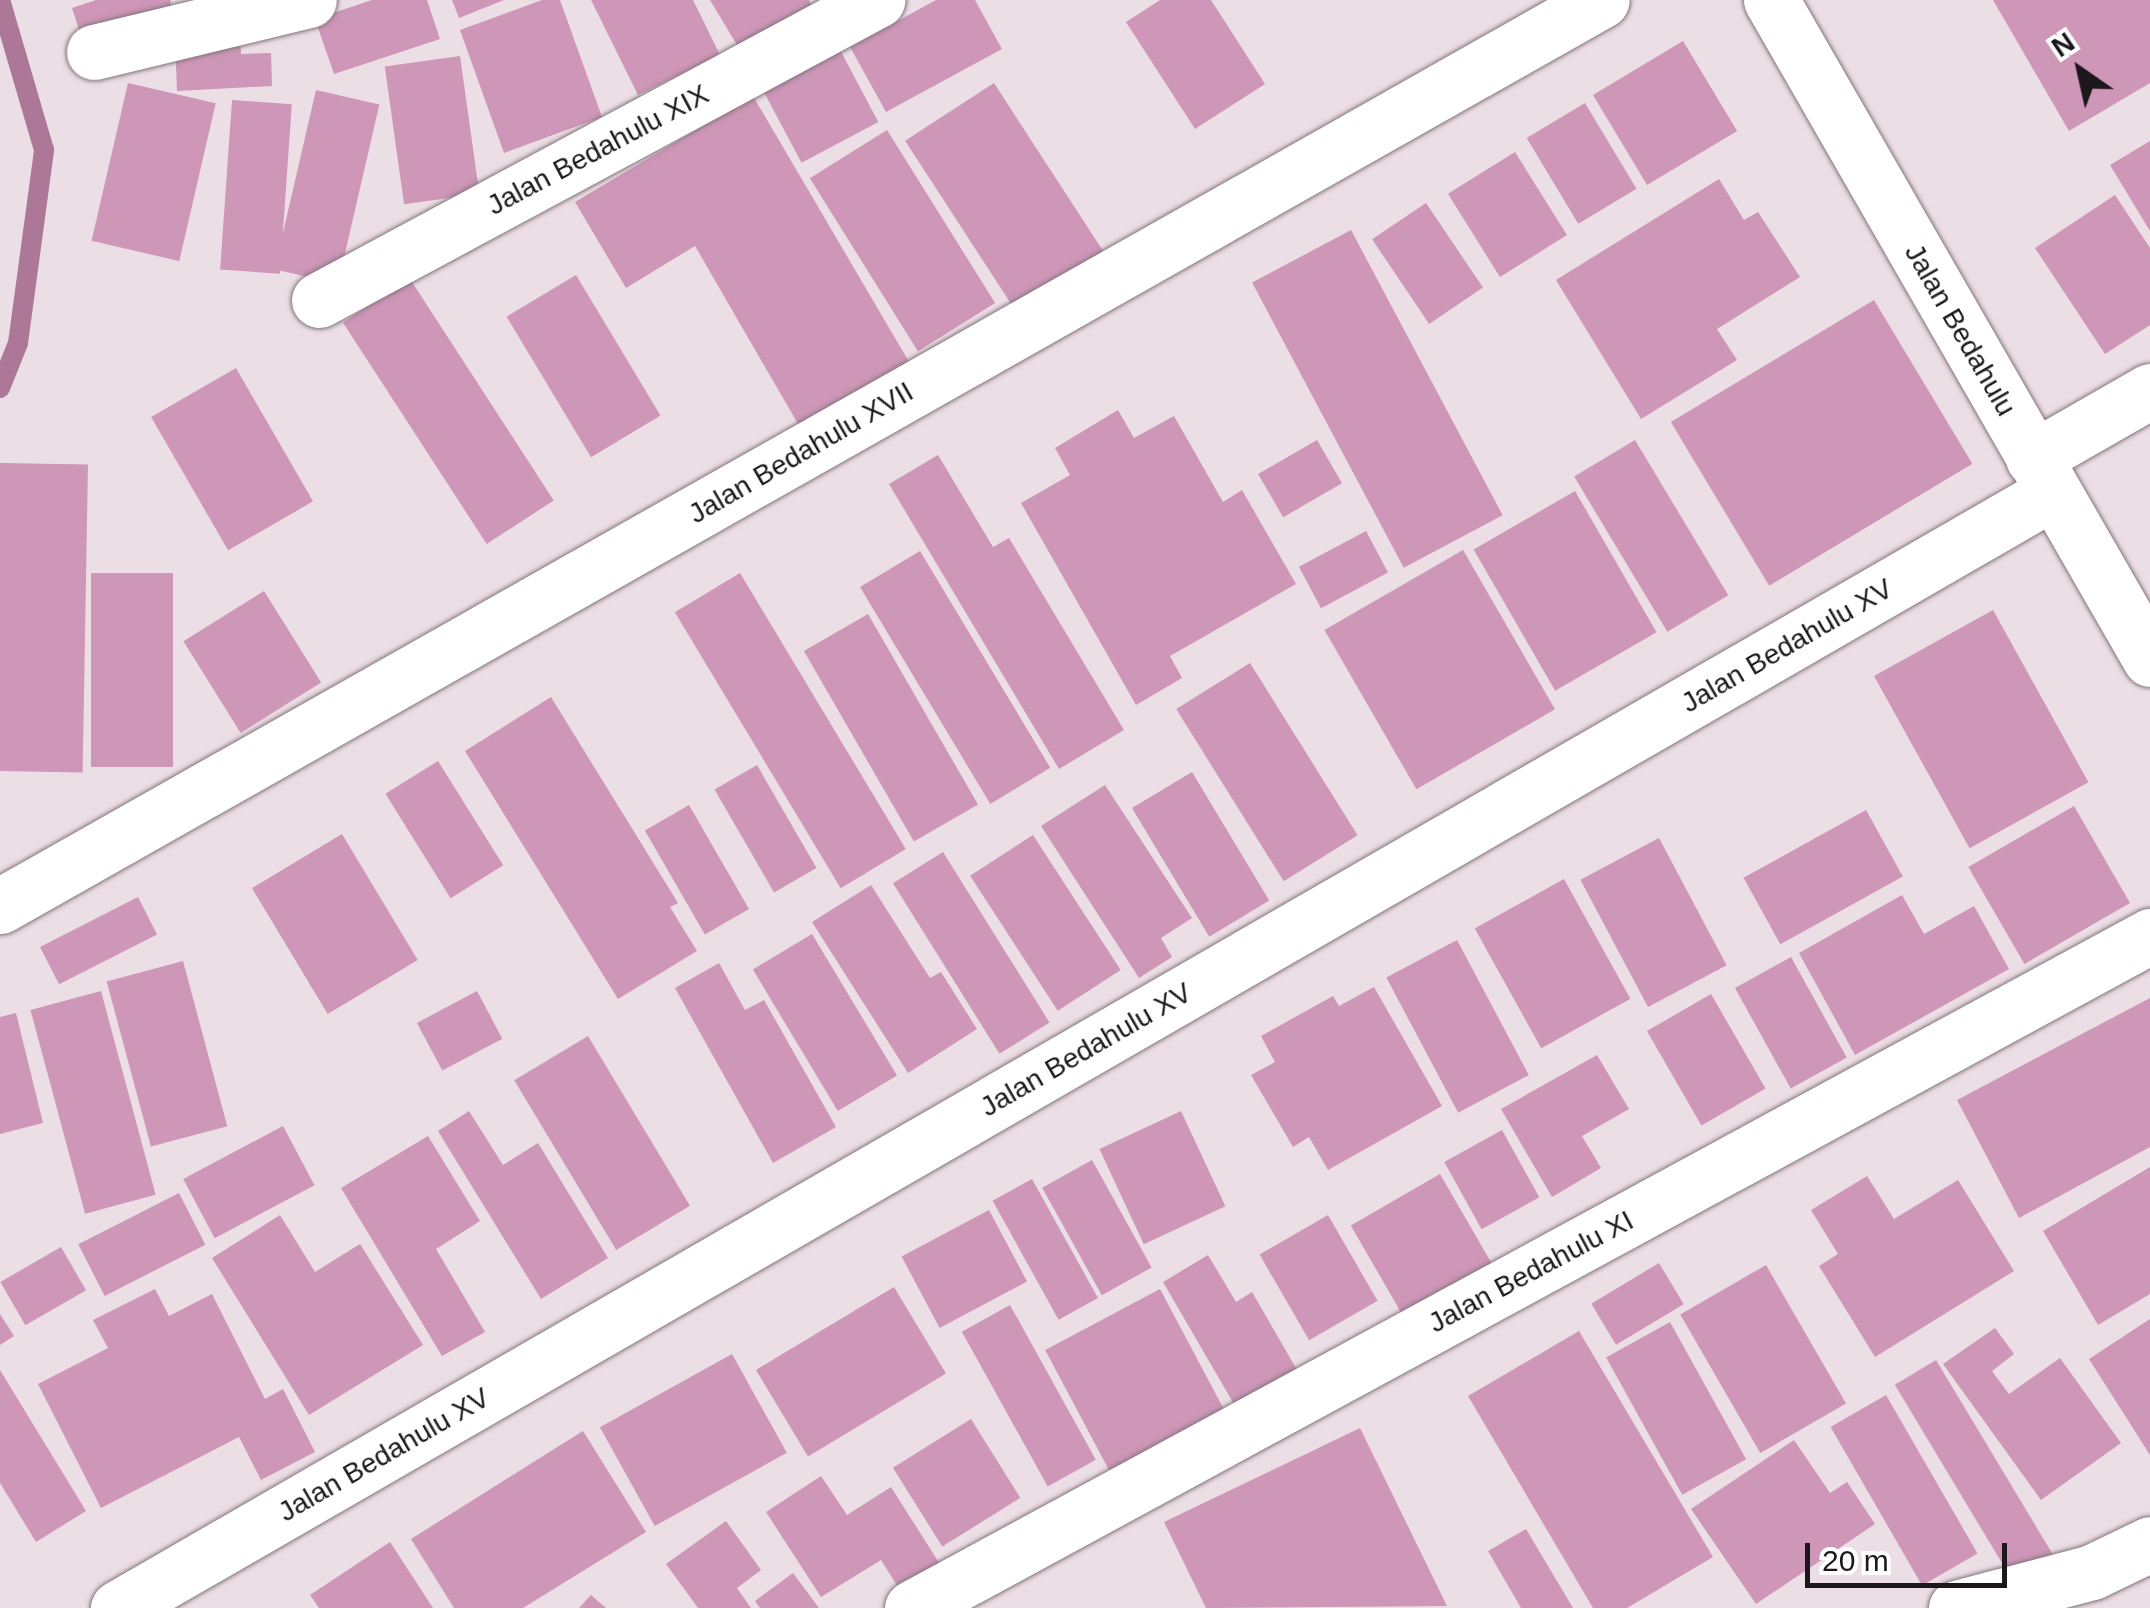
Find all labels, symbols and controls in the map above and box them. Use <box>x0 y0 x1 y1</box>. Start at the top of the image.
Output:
north arrow <box>2030 20 2130 120</box>
text: N <box>2046 26 2080 63</box>
street label: Jalan Bedahulu XIX <box>482 77 714 223</box>
street label: Jalan Bedahulu <box>1897 238 2023 422</box>
street label: Jalan Bedahulu XVII <box>683 375 919 531</box>
street label: Jalan Bedahulu XV <box>1675 572 1899 720</box>
street label: Jalan Bedahulu XV <box>974 976 1198 1124</box>
street label: Jalan Bedahulu XI <box>1423 1204 1639 1340</box>
street label: Jalan Bedahulu XV <box>272 1381 496 1529</box>
scale bar <box>1810 1523 2012 1585</box>
text: 20 m <box>1822 1544 1889 1577</box>

